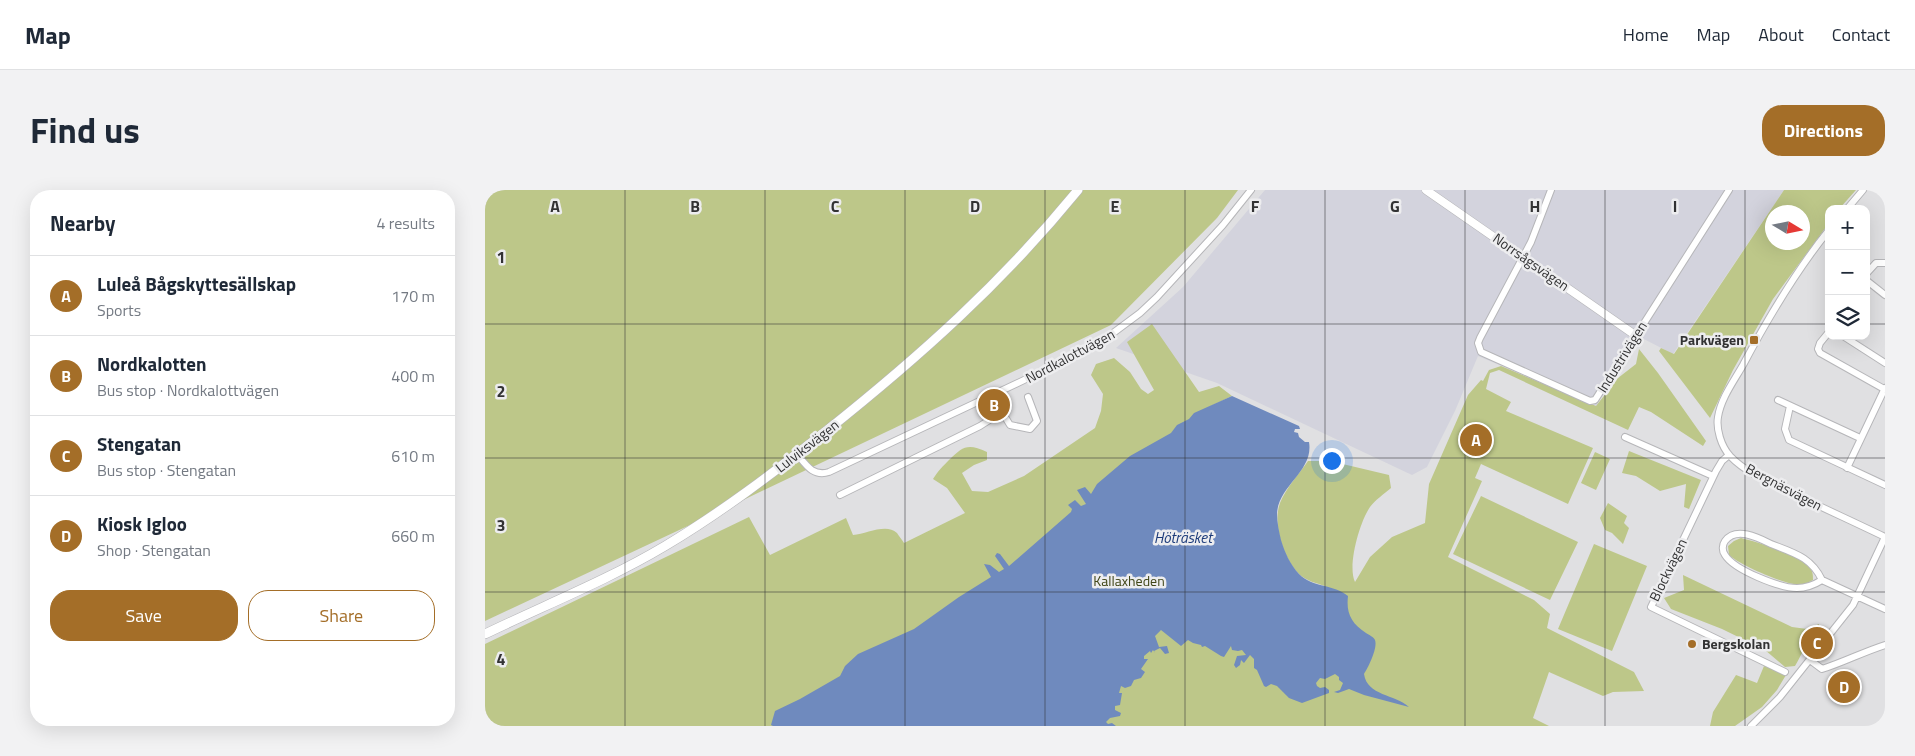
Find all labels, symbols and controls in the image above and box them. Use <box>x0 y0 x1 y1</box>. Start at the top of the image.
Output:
text: Map <box>25 17 71 53</box>
text: Home <box>1623 21 1669 48</box>
text: Map <box>1697 21 1730 48</box>
text: About <box>1758 21 1804 48</box>
text: Contact <box>1832 21 1890 48</box>
text: Find us <box>30 103 140 157</box>
button: Directions <box>1762 105 1885 156</box>
text: A <box>550 194 560 218</box>
text: B <box>690 194 700 218</box>
text: C <box>831 194 840 218</box>
text: D <box>970 194 980 218</box>
text: E <box>1111 194 1120 218</box>
text: F <box>1251 194 1260 218</box>
text: G <box>1390 194 1400 218</box>
text: H <box>1530 194 1540 218</box>
text: I <box>1673 194 1677 218</box>
north arrow <box>1765 205 1810 250</box>
map controls <box>1825 205 1870 340</box>
button: + <box>1825 205 1870 250</box>
text: Nearby <box>50 207 115 239</box>
text: 4 results <box>376 211 435 235</box>
street label: Norrsågsvägen <box>1489 227 1574 296</box>
text: 1 <box>497 245 505 269</box>
button: − <box>1825 250 1870 295</box>
text: Luleå Bågskyttesällskap <box>97 269 296 298</box>
text: A <box>61 284 71 308</box>
text: 170 m <box>391 284 435 308</box>
button: layers <box>1825 295 1870 340</box>
text: Sports <box>97 298 141 322</box>
street label: Industrivägen <box>1591 317 1652 396</box>
street label: Nordkalottvägen <box>1021 323 1118 388</box>
place label: Parkvägen <box>1680 329 1744 350</box>
marker: Parkvägen <box>1748 334 1760 346</box>
text: Nordkalotten <box>97 349 206 378</box>
text: B <box>61 364 71 388</box>
text: 400 m <box>391 364 435 388</box>
text: Bus stop · Nordkalottvägen <box>97 378 279 402</box>
text: 2 <box>497 379 505 403</box>
pin: B <box>978 386 1010 424</box>
street label: Lulviksvägen <box>770 414 843 477</box>
pin: A <box>1460 421 1492 459</box>
text: Stengatan <box>97 429 181 458</box>
text: C <box>62 444 70 468</box>
text: 610 m <box>391 444 435 468</box>
your location <box>1319 448 1345 474</box>
text: Bus stop · Stengatan <box>97 458 236 482</box>
street label: Bergnäsvägen <box>1742 458 1826 516</box>
text: Kiosk Igloo <box>97 509 187 538</box>
text: 3 <box>497 513 505 537</box>
text: D <box>61 524 71 548</box>
text: 660 m <box>391 524 435 548</box>
water label: Höträsket <box>1154 526 1214 549</box>
street label: Blockvägen <box>1643 535 1692 605</box>
text: Shop · Stengatan <box>97 538 211 562</box>
park label: Kallaxheden <box>1093 570 1165 591</box>
button: Save <box>50 590 238 641</box>
button: Share <box>248 590 435 641</box>
pin: C <box>1801 624 1833 662</box>
place label: Bergskolan <box>1702 633 1770 654</box>
marker: Bergskolan <box>1686 638 1698 650</box>
text: 4 <box>497 647 506 671</box>
pin: D <box>1828 668 1860 706</box>

